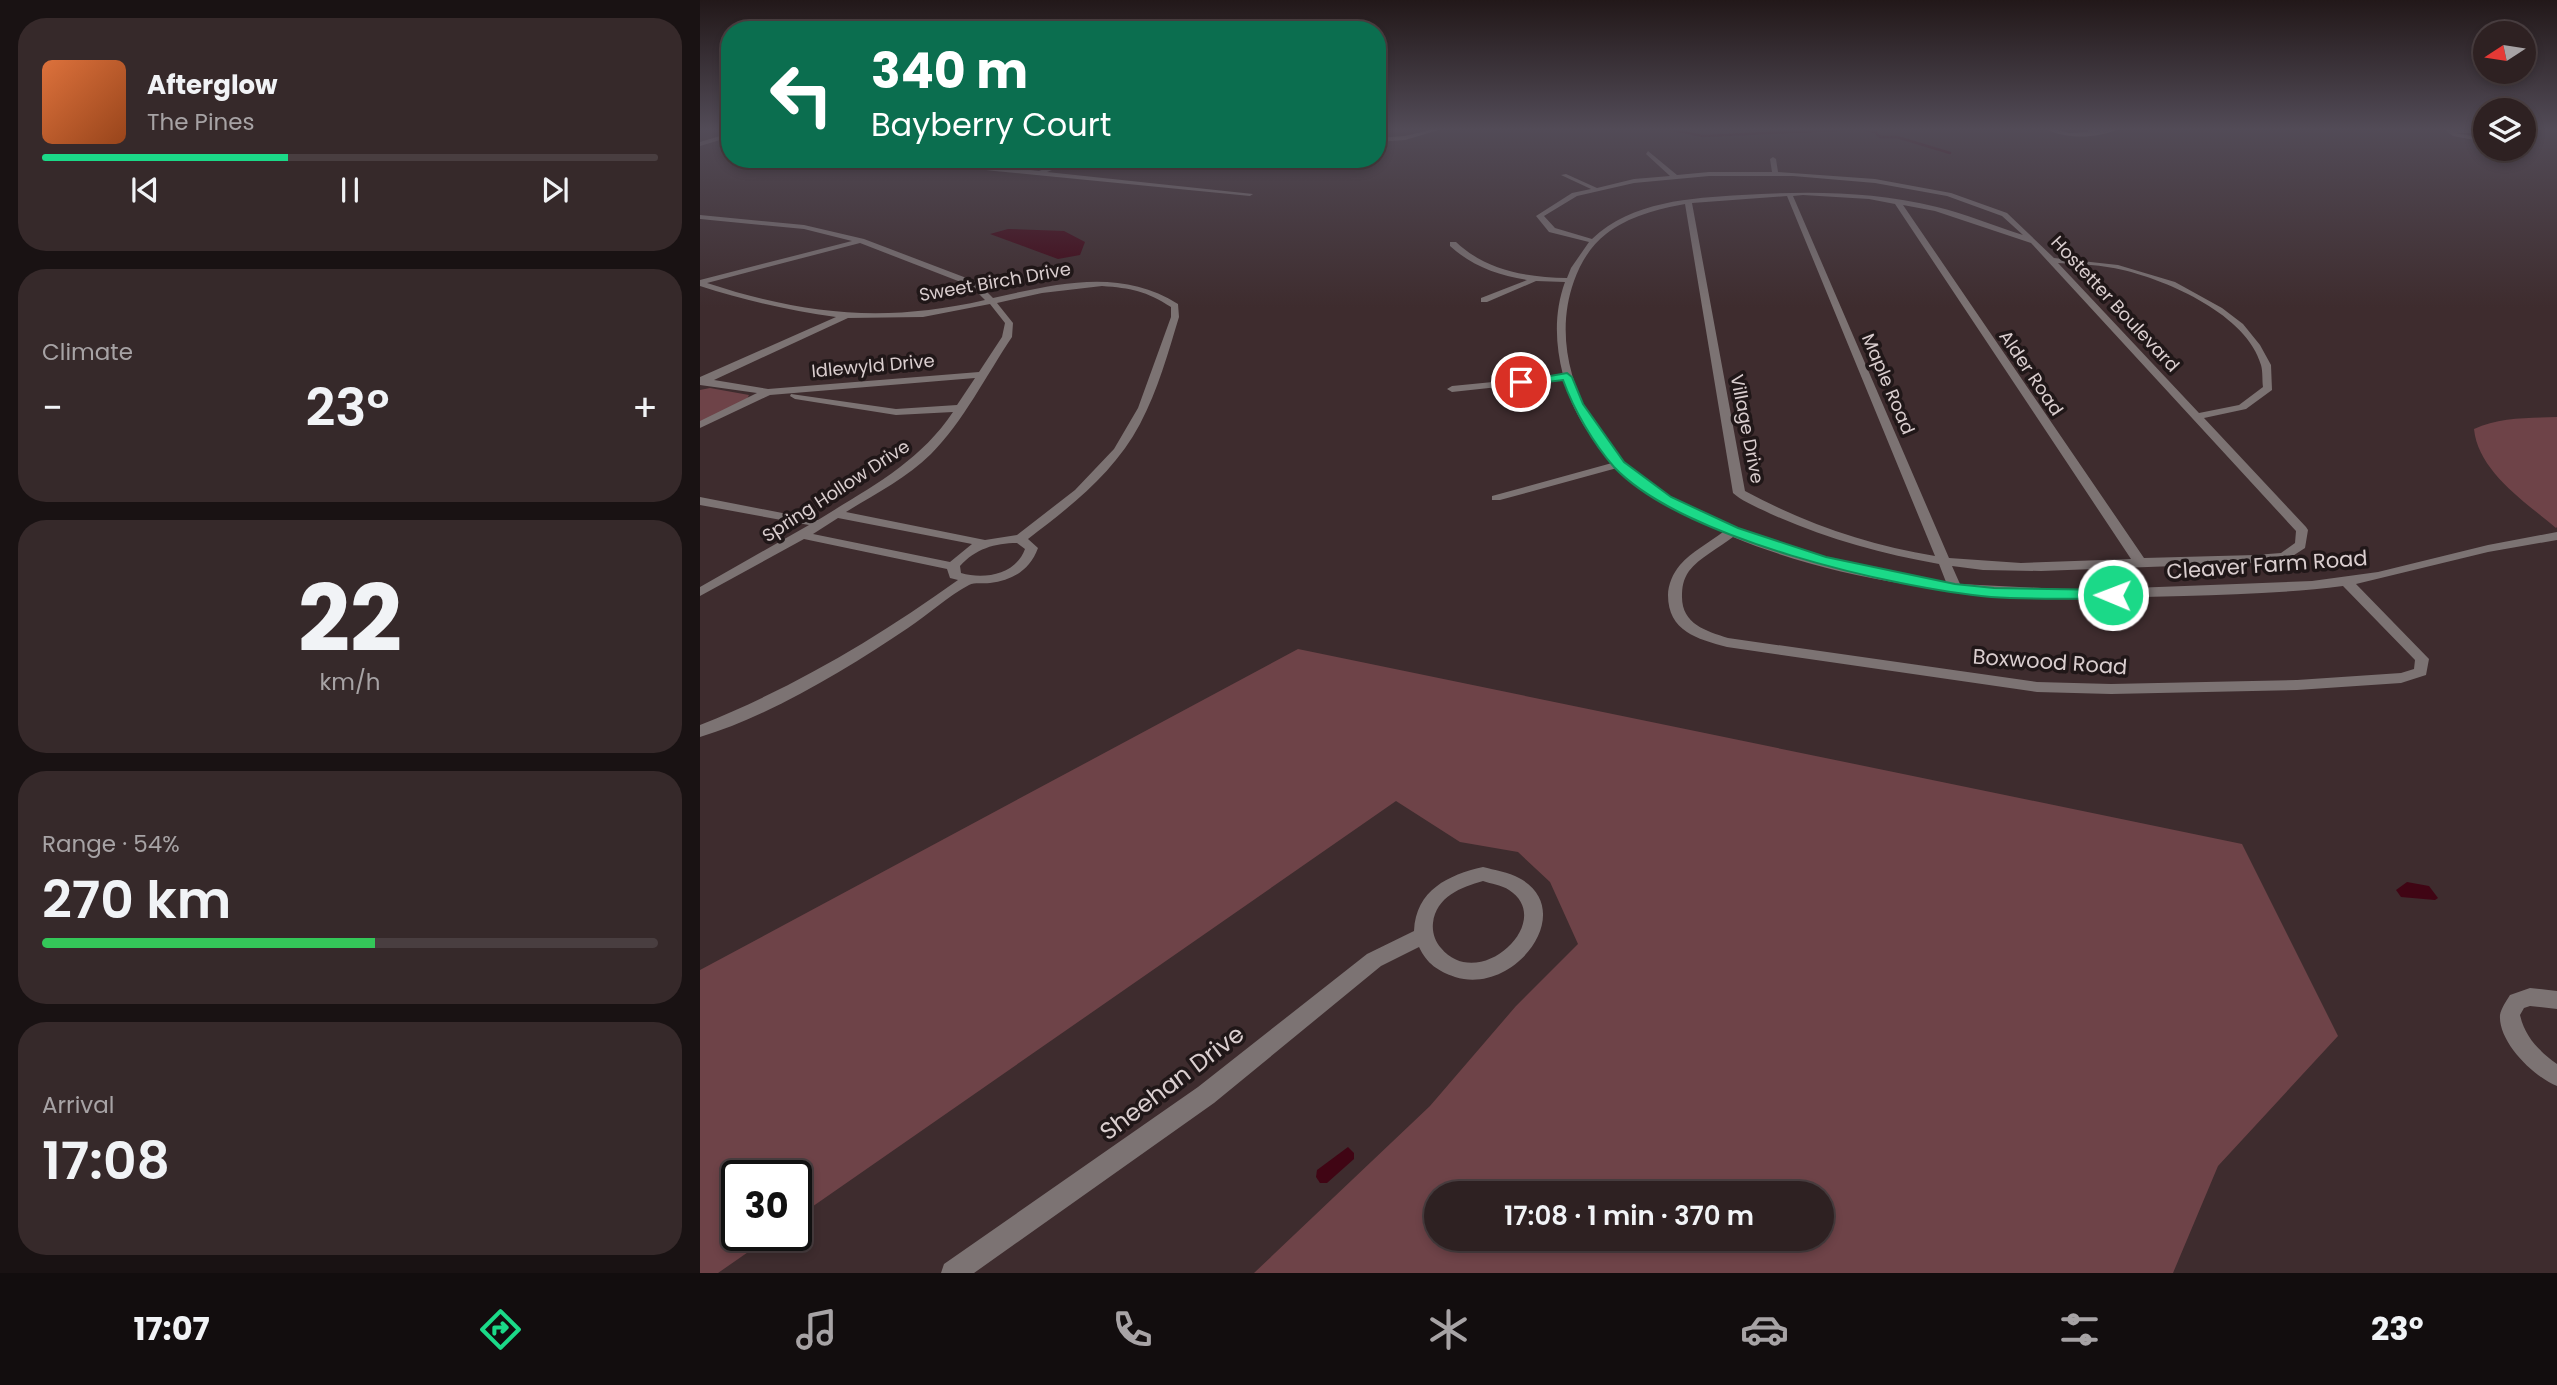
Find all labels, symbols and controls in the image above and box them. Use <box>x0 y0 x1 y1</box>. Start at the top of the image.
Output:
north arrow <box>2473 21 2536 84</box>
map controls <box>2473 21 2536 161</box>
text: 340 m <box>871 37 1028 105</box>
icon: left <box>756 49 847 140</box>
text: Afterglow <box>147 67 278 103</box>
button: layers <box>2473 98 2536 161</box>
text: Bayberry Court <box>871 102 1111 147</box>
text: The Pines <box>147 106 255 138</box>
icon: previous <box>126 171 164 209</box>
icon: pause <box>331 171 369 209</box>
icon: next <box>536 171 574 209</box>
street label: Hostetter Boulevard <box>2046 230 2185 377</box>
street label: Sweet Birch Drive <box>917 256 1073 307</box>
street label: Alder Road <box>1994 325 2069 420</box>
street label: Maple Road <box>1856 330 1921 438</box>
text: Climate <box>42 336 133 368</box>
street label: Idlewyld Drive <box>810 348 936 383</box>
pin <box>1491 352 1551 412</box>
icon: arrive <box>1502 363 1540 401</box>
text: 23° <box>305 371 390 444</box>
street label: Village Drive <box>1725 372 1770 486</box>
text: − <box>42 381 63 434</box>
text: + <box>632 381 658 434</box>
street label: Spring Hollow Drive <box>757 433 914 548</box>
street label: Cleaver Farm Road <box>2166 543 2368 586</box>
text: 22 <box>298 555 402 683</box>
position arrow <box>2076 558 2150 632</box>
street label: Boxwood Road <box>1972 642 2128 681</box>
text: km/h <box>319 666 381 698</box>
text: Range · 54% <box>42 828 180 860</box>
text: 270 km <box>42 863 231 936</box>
street label: Sheehan Drive <box>1093 1017 1251 1148</box>
text: Arrival <box>42 1089 114 1121</box>
text: 17:08 <box>42 1124 170 1197</box>
speed limit sign: 30 <box>721 1160 812 1251</box>
text: 17:08 · 1 min · 370 m <box>1504 1198 1754 1234</box>
icon: directions <box>476 1305 525 1354</box>
icon: music <box>792 1305 841 1354</box>
icon: phone <box>1108 1305 1157 1354</box>
icon: climate <box>1424 1305 1473 1354</box>
icon: car <box>1740 1305 1789 1354</box>
icon: filters <box>2055 1305 2104 1354</box>
text: 17:07 <box>133 1306 210 1351</box>
text: 23° <box>2371 1306 2424 1351</box>

